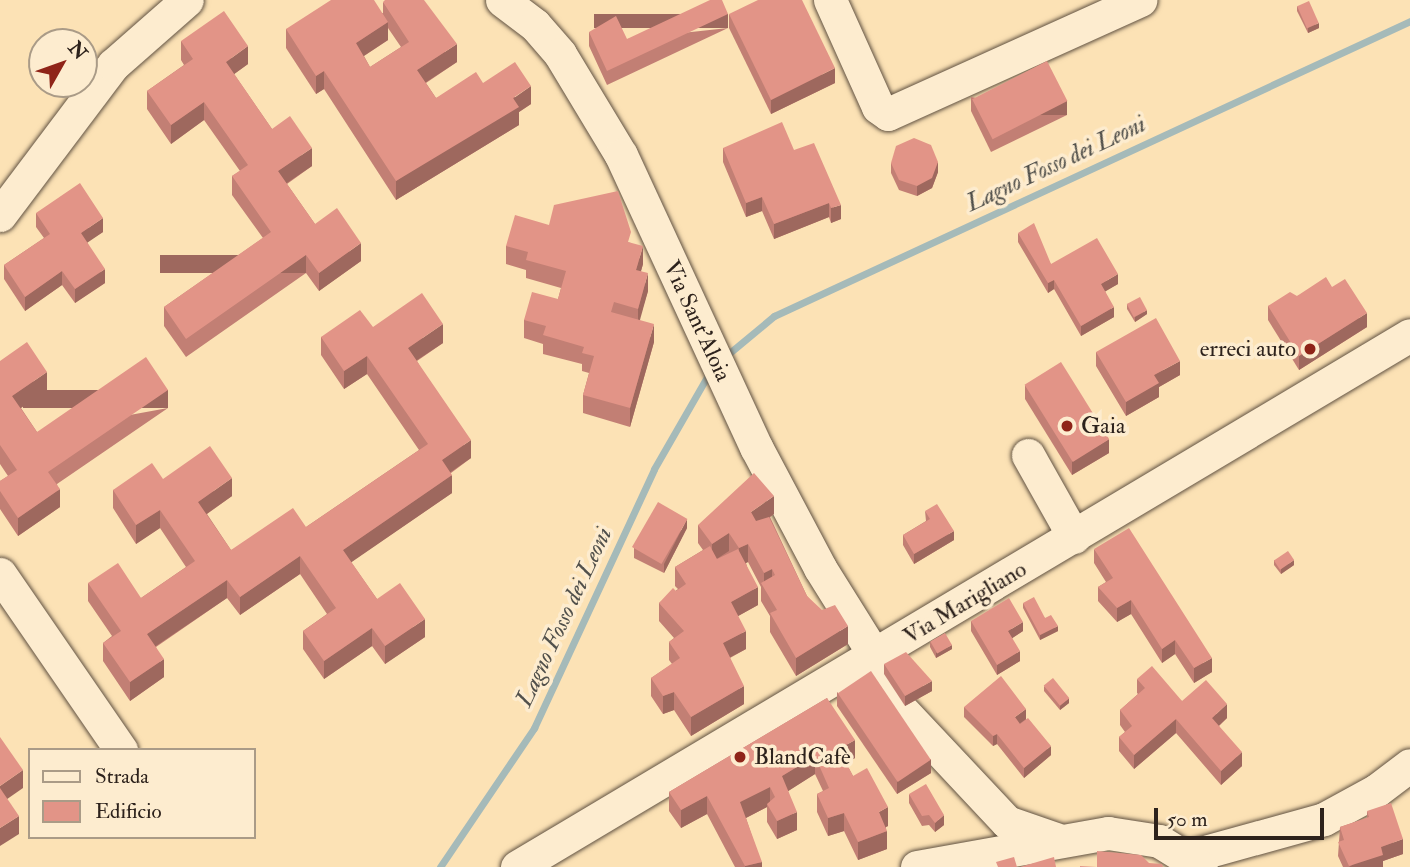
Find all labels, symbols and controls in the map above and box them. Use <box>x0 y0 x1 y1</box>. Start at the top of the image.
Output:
north arrow <box>28 28 98 98</box>
text: N <box>63 37 92 65</box>
water label: Lagno Fosso dei Leoni <box>962 110 1150 218</box>
street label: Via Sant'Aloia <box>657 256 737 386</box>
place label: erreci auto <box>1200 335 1296 363</box>
marker: erreci auto <box>1302 341 1318 357</box>
place label: Gaia <box>1081 412 1125 440</box>
marker: Gaia <box>1059 418 1075 434</box>
water label: Lagno Fosso dei Leoni <box>510 523 618 711</box>
street label: Via Marigliano <box>899 556 1031 650</box>
place label: BlandCafè <box>754 743 851 771</box>
legend <box>28 748 256 839</box>
marker: BlandCafè <box>732 749 748 765</box>
text: Strada <box>95 763 149 790</box>
scale bar <box>1158 794 1328 838</box>
text: Edificio <box>95 798 162 825</box>
text: 50 m <box>1167 806 1208 833</box>

